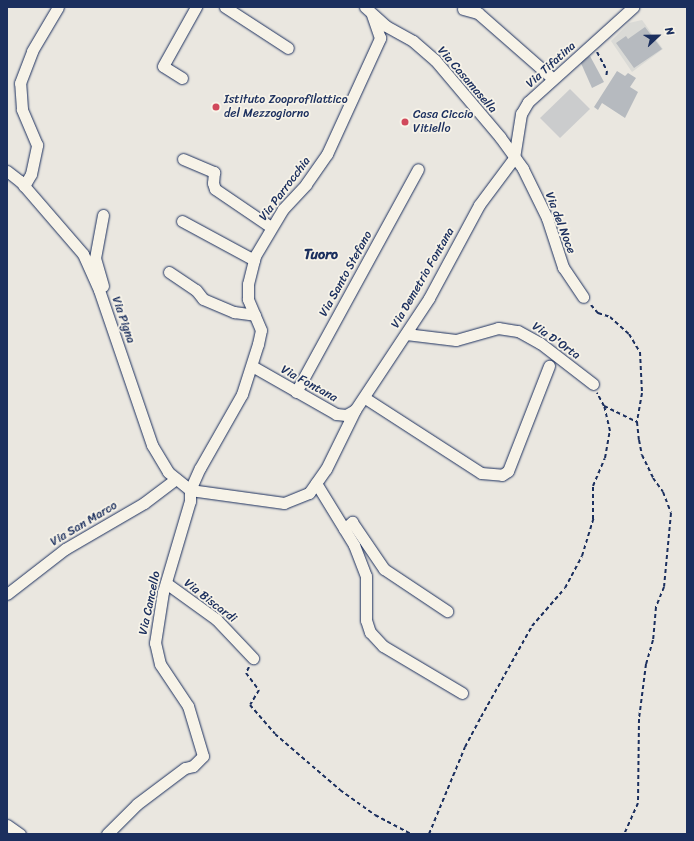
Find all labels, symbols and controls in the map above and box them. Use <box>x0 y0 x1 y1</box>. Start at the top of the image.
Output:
north arrow <box>638 16 678 56</box>
text: N <box>659 24 680 38</box>
street label: Via Tifatina <box>523 39 579 91</box>
street label: Via Casamasella <box>434 44 500 116</box>
place label: Istituto Zooprofilattico del Mezzogiorno <box>224 93 348 121</box>
marker: Istituto Zooprofilattico del Mezzogiorno <box>211 102 221 112</box>
place label: Casa Ciccio Vitiello <box>413 108 473 136</box>
marker: Casa Ciccio Vitiello <box>400 117 410 127</box>
street label: Via Parrocchia <box>256 154 314 224</box>
street label: Via del Noce <box>542 190 578 256</box>
street label: Via Demetrio Fontana <box>388 225 458 331</box>
street label: Via Santo Stefano <box>316 228 376 320</box>
district label: Tuoro <box>304 247 338 263</box>
street label: Via Pigna <box>108 295 138 345</box>
street label: Via D'Orta <box>529 319 583 363</box>
street label: Via Fontana <box>278 363 340 405</box>
street label: Via San Marco <box>48 498 120 550</box>
street label: Via Cancello <box>136 570 164 636</box>
street label: Via Biscardi <box>181 576 239 626</box>

